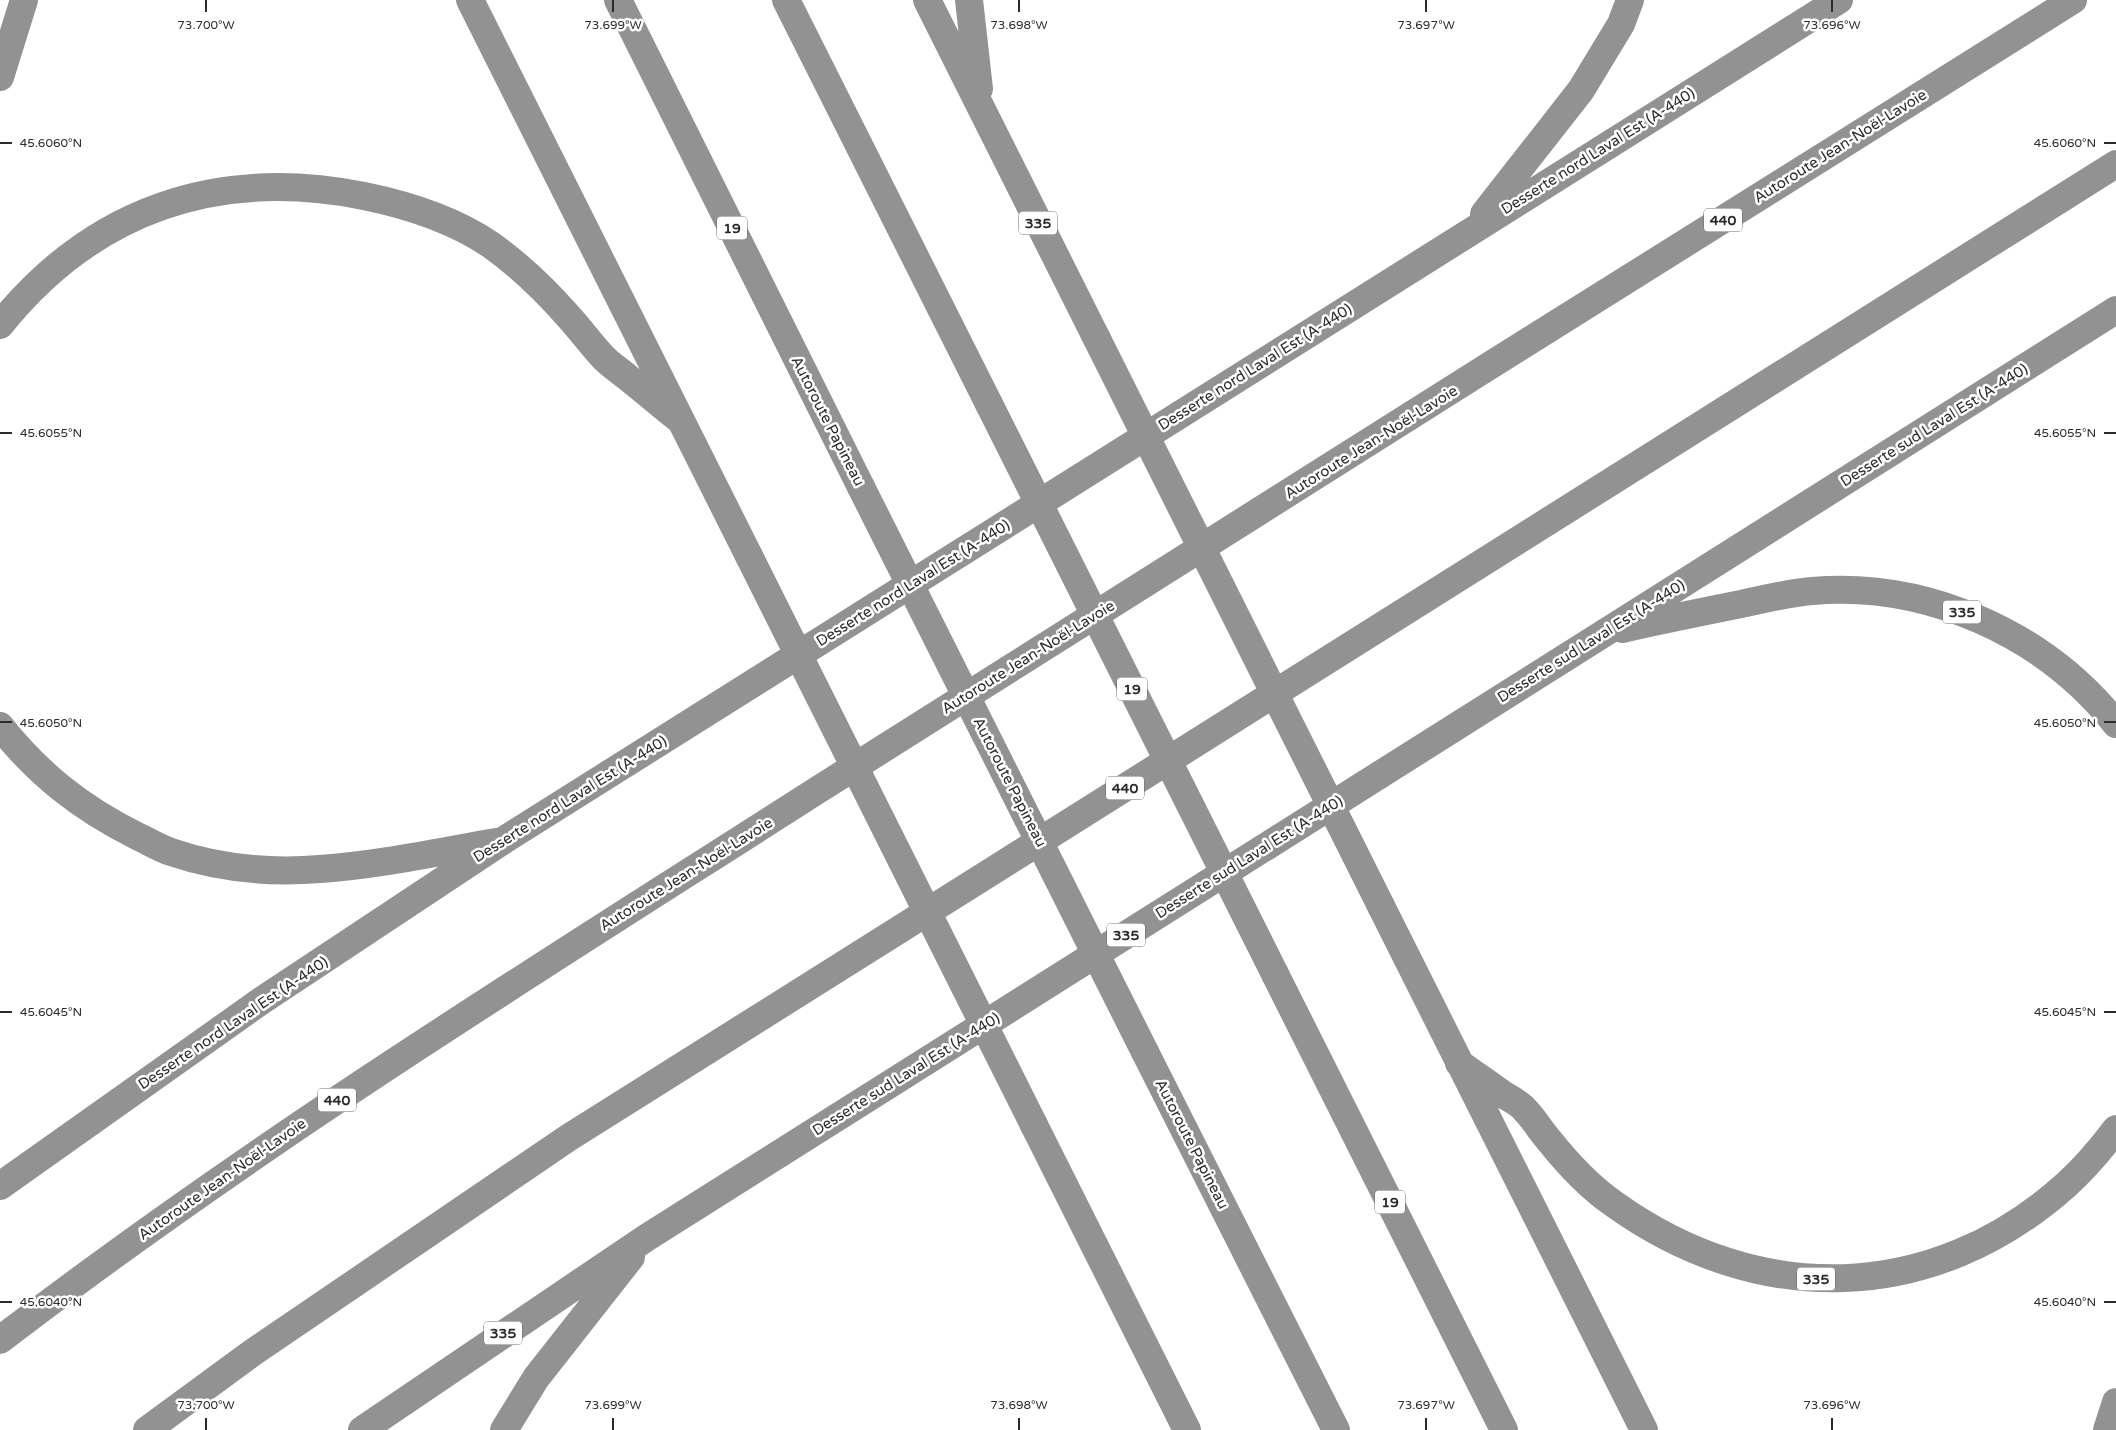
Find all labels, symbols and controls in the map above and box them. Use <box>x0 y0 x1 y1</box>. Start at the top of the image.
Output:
text: 73.700°W <box>177 18 235 32</box>
text: 73.699°W <box>584 18 642 32</box>
text: 73.698°W <box>990 18 1048 32</box>
text: 73.697°W <box>1397 18 1455 32</box>
text: 73.696°W <box>1803 18 1861 32</box>
street label: Desserte nord Laval Est (A-440) <box>1498 84 1698 218</box>
street label: Autoroute Jean-Noël-Lavoie <box>1750 85 1930 207</box>
text: 45.6060°N <box>20 136 82 150</box>
text: 45.6060°N <box>2034 136 2096 150</box>
road number: 440 <box>1704 208 1742 232</box>
road number: 335 <box>1019 212 1057 234</box>
road number: 19 <box>717 217 747 240</box>
street label: Desserte nord Laval Est (A-440) <box>1155 300 1355 434</box>
street label: Autoroute Papineau <box>787 353 869 489</box>
street label: Desserte sud Laval Est (A-440) <box>1837 360 2031 490</box>
street label: Autoroute Jean-Noël-Lavoie <box>1281 381 1461 503</box>
text: 45.6055°N <box>20 426 82 440</box>
text: 45.6055°N <box>2034 426 2096 440</box>
street label: Desserte nord Laval Est (A-440) <box>813 516 1013 650</box>
street label: Desserte sud Laval Est (A-440) <box>1494 576 1688 706</box>
street label: Autoroute Jean-Noël-Lavoie <box>938 596 1118 718</box>
road number: 335 <box>1943 600 1981 624</box>
road number: 19 <box>1117 678 1147 701</box>
street label: Autoroute Papineau <box>969 714 1051 850</box>
text: 45.6050°N <box>20 716 82 730</box>
text: 45.6050°N <box>2034 716 2096 730</box>
street label: Desserte nord Laval Est (A-440) <box>470 732 670 866</box>
road number: 440 <box>1106 776 1144 800</box>
street label: Desserte sud Laval Est (A-440) <box>1152 792 1346 922</box>
street label: Autoroute Jean-Noël-Lavoie <box>596 813 776 935</box>
road number: 335 <box>1107 924 1145 946</box>
street label: Desserte nord Laval Est (A-440) <box>135 953 331 1093</box>
text: 45.6045°N <box>20 1005 82 1019</box>
text: 45.6045°N <box>2034 1005 2096 1019</box>
street label: Desserte sud Laval Est (A-440) <box>809 1009 1003 1139</box>
street label: Autoroute Papineau <box>1151 1076 1233 1212</box>
road number: 440 <box>318 1088 356 1112</box>
street label: Autoroute Jean-Noël-Lavoie <box>135 1114 309 1244</box>
road number: 19 <box>1375 1190 1405 1214</box>
road number: 335 <box>1797 1268 1835 1290</box>
text: 45.6040°N <box>20 1295 82 1309</box>
text: 45.6040°N <box>2034 1295 2096 1309</box>
road number: 335 <box>484 1322 522 1345</box>
text: 73.700°W <box>177 1398 235 1412</box>
text: 73.699°W <box>584 1398 642 1412</box>
text: 73.698°W <box>990 1398 1048 1412</box>
text: 73.697°W <box>1397 1398 1455 1412</box>
text: 73.696°W <box>1803 1398 1861 1412</box>

